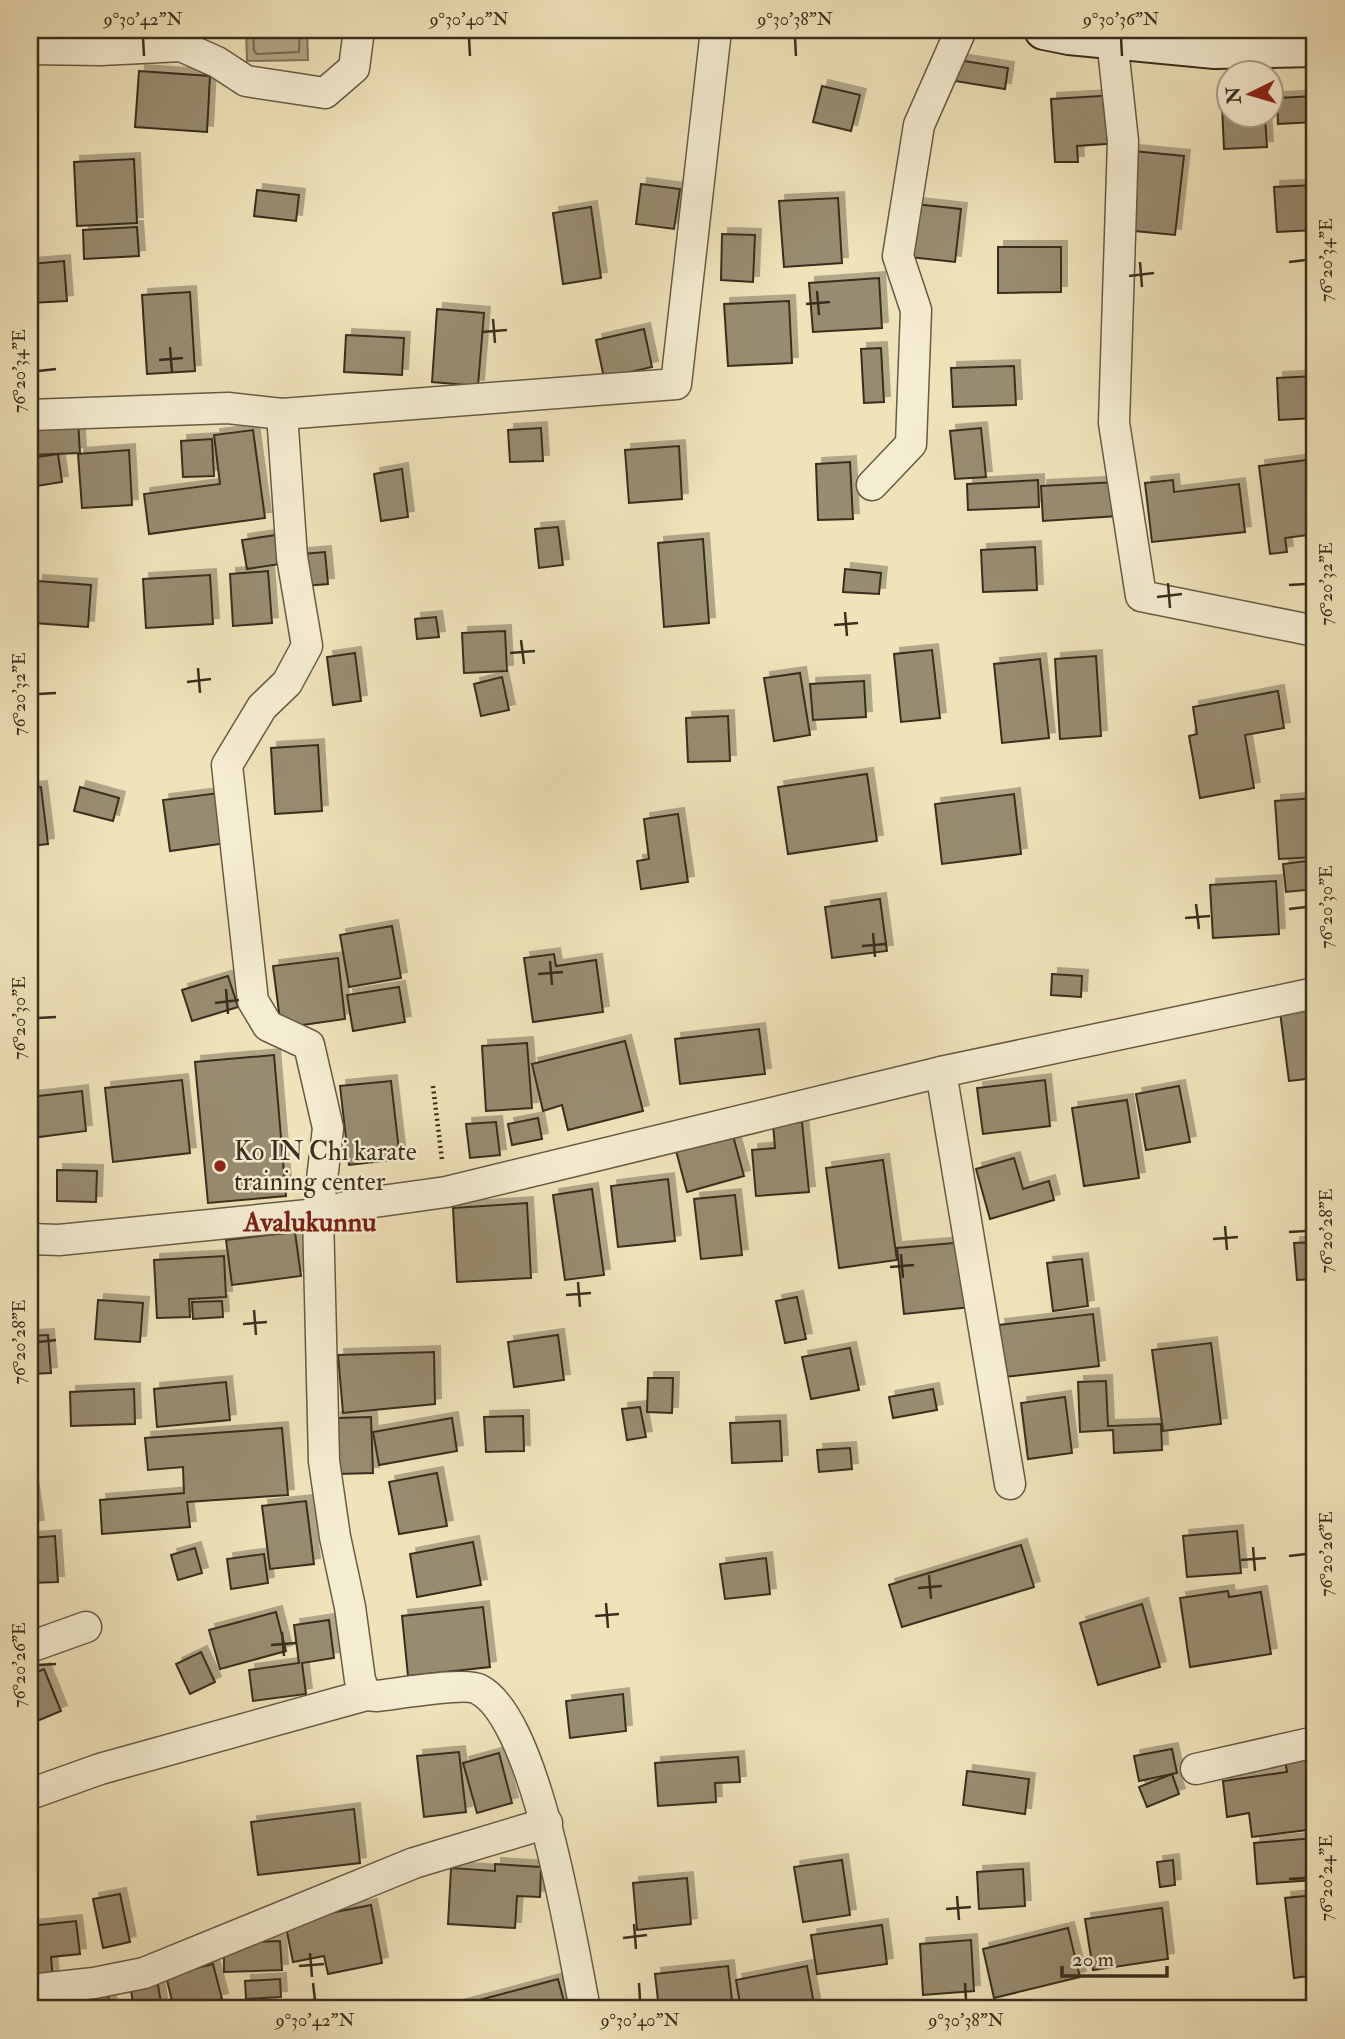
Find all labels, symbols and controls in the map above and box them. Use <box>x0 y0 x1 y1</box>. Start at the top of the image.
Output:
text: 9°30'42"N <box>101 8 183 31</box>
text: 9°30'40"N <box>427 8 509 31</box>
text: 9°30'38"N <box>755 8 833 31</box>
text: 9°30'36"N <box>1081 8 1159 31</box>
north arrow <box>1216 60 1286 130</box>
text: N <box>1221 85 1247 106</box>
text: 76°20'34"E <box>1315 218 1338 302</box>
text: 76°20'34"E <box>8 329 31 413</box>
text: 76°20'32"E <box>1315 542 1338 626</box>
text: 76°20'32"E <box>8 652 31 736</box>
text: 76°20'30"E <box>1315 865 1338 949</box>
text: 76°20'30"E <box>8 976 31 1060</box>
place label: Ko IN Chi karate training center <box>234 1136 417 1198</box>
marker: Ko IN Chi karate training center <box>212 1158 228 1174</box>
text: 76°20'28"E <box>1315 1188 1338 1274</box>
district label: Avalukunnu <box>243 1205 377 1240</box>
text: 76°20'28"E <box>8 1299 31 1385</box>
text: 76°20'26"E <box>1315 1511 1338 1597</box>
text: 76°20'26"E <box>8 1622 31 1708</box>
text: 76°20'24"E <box>1315 1835 1338 1921</box>
scale bar <box>1062 1934 1166 1978</box>
text: 20 m <box>1072 1946 1114 1973</box>
text: 9°30'42"N <box>273 2009 355 2032</box>
text: 9°30'40"N <box>598 2009 680 2032</box>
text: 9°30'38"N <box>926 2009 1004 2032</box>

